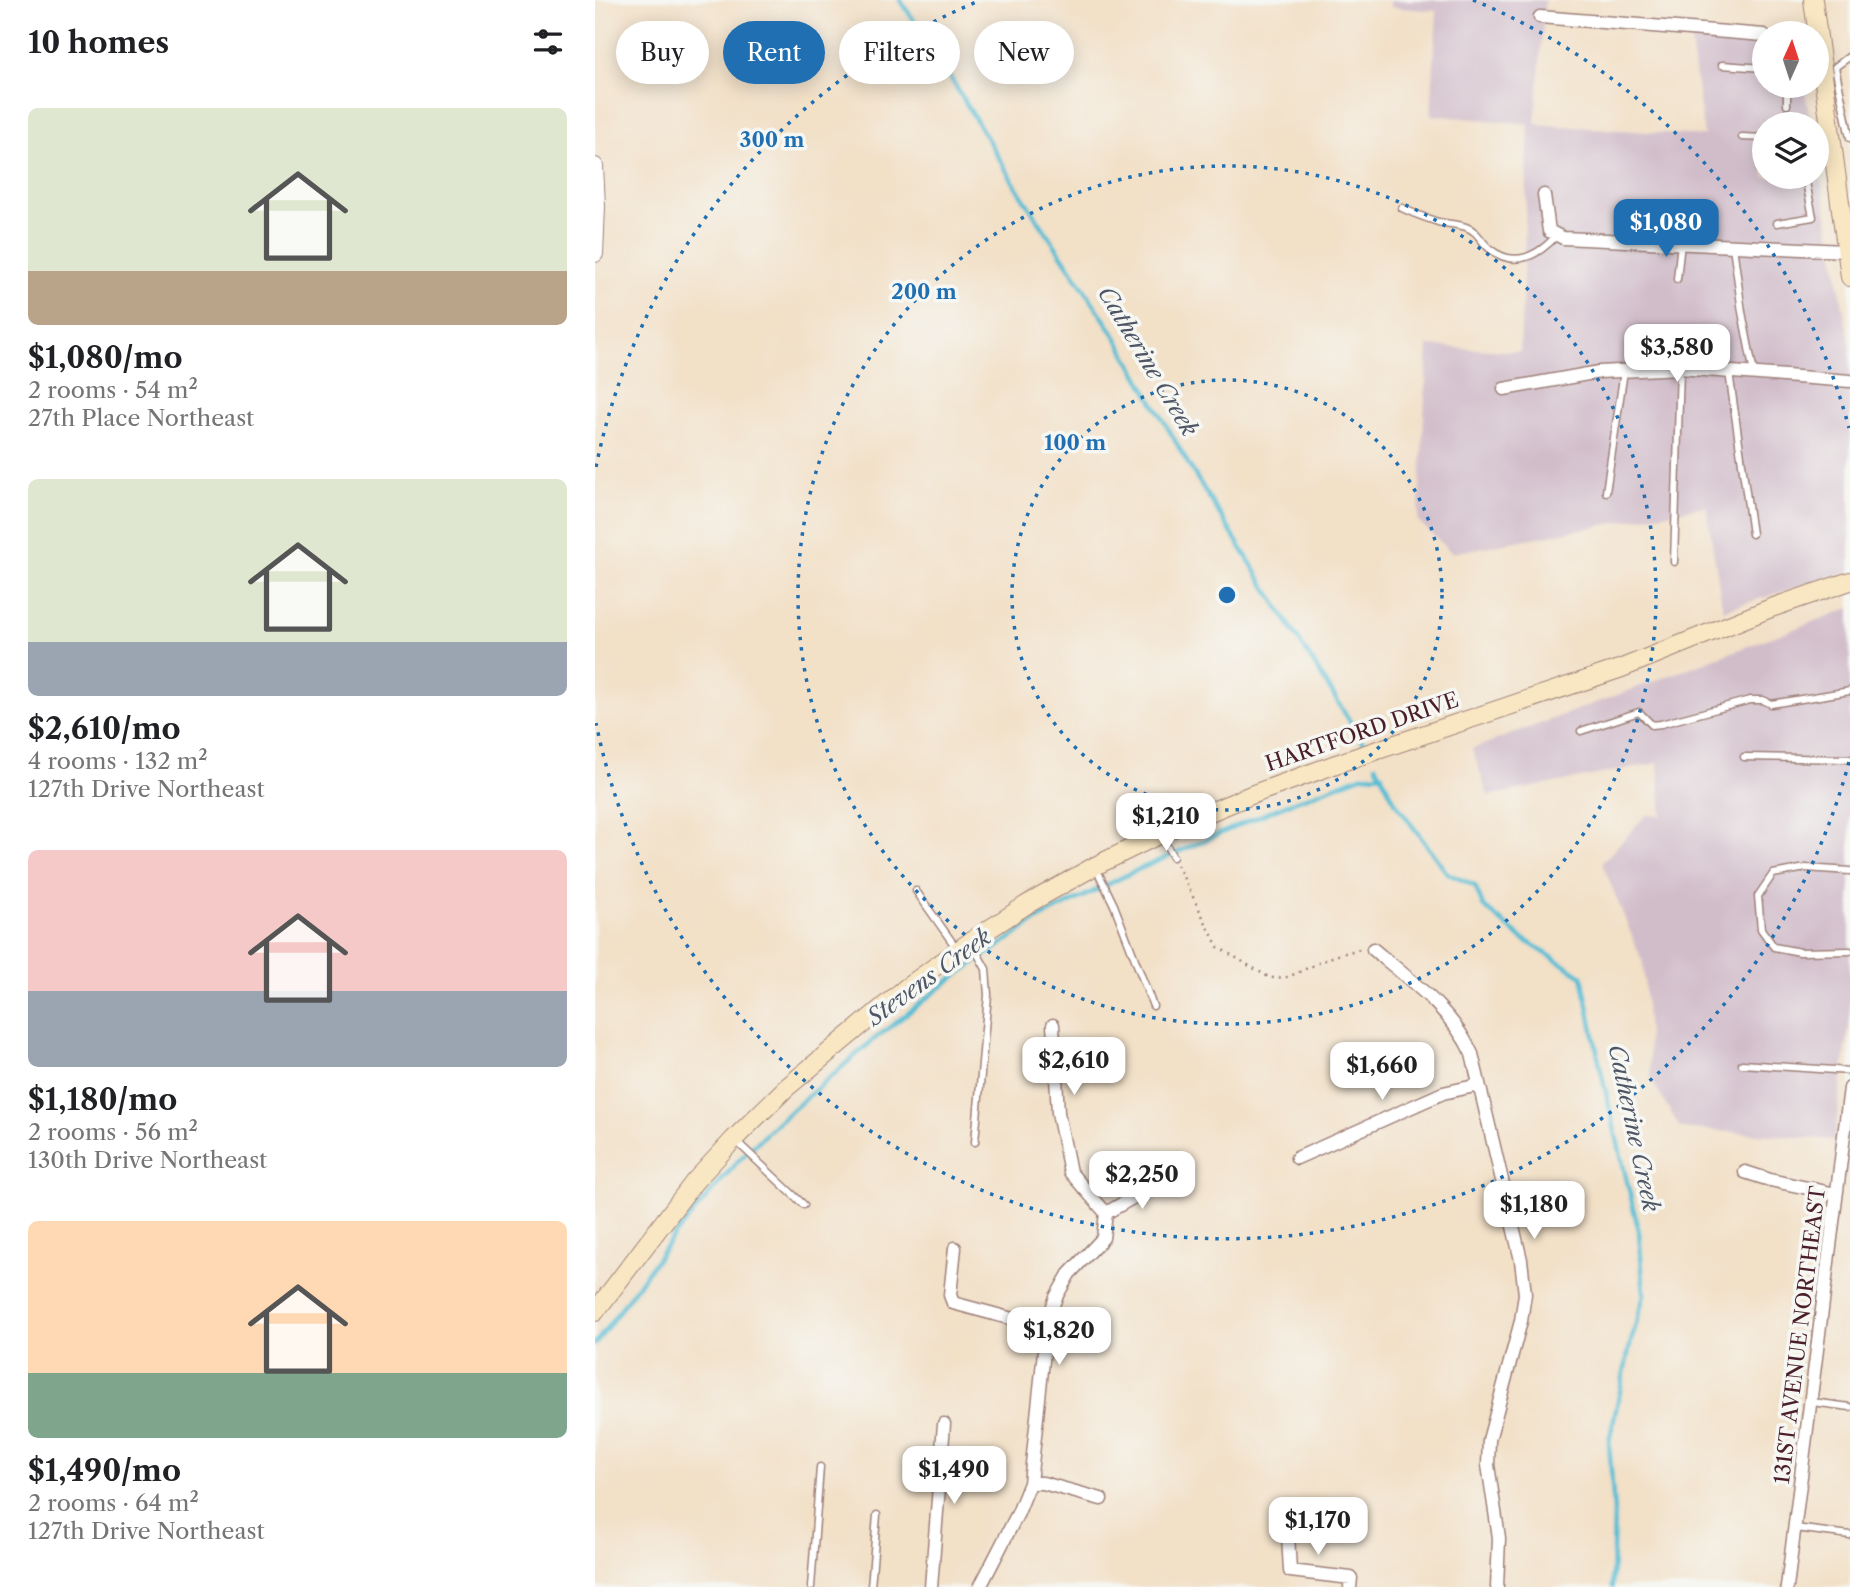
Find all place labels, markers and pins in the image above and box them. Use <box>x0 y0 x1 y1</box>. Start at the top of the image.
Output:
pin: $1,080 <box>1609 200 1723 259</box>
pin: $3,580 <box>1620 324 1734 384</box>
centre of rings <box>1215 583 1239 607</box>
pin: $1,210 <box>1109 794 1223 853</box>
pin: $2,610 <box>1017 1038 1131 1097</box>
pin: $1,660 <box>1325 1042 1439 1102</box>
pin: $2,250 <box>1085 1152 1199 1211</box>
pin: $1,180 <box>1477 1182 1591 1241</box>
pin: $1,820 <box>1002 1308 1116 1367</box>
pin: $1,490 <box>897 1446 1011 1506</box>
pin: $1,170 <box>1261 1498 1375 1557</box>

